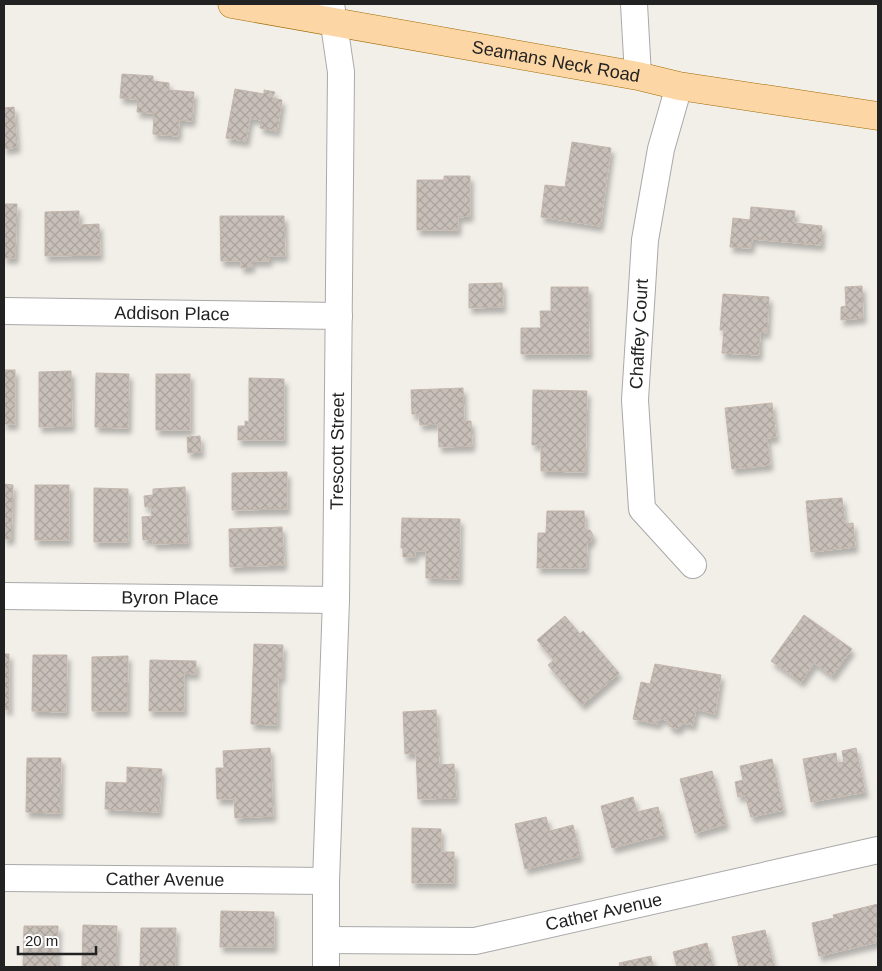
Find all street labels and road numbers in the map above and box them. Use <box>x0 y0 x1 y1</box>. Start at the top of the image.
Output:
street label: Seamans Neck Road <box>470 37 641 86</box>
street label: Chaffey Court <box>626 278 652 390</box>
street label: Addison Place <box>114 303 230 324</box>
street label: Trescott Street <box>327 392 348 510</box>
street label: Byron Place <box>121 587 219 609</box>
street label: Cather Avenue <box>105 869 224 890</box>
street label: Cather Avenue <box>544 889 664 935</box>

